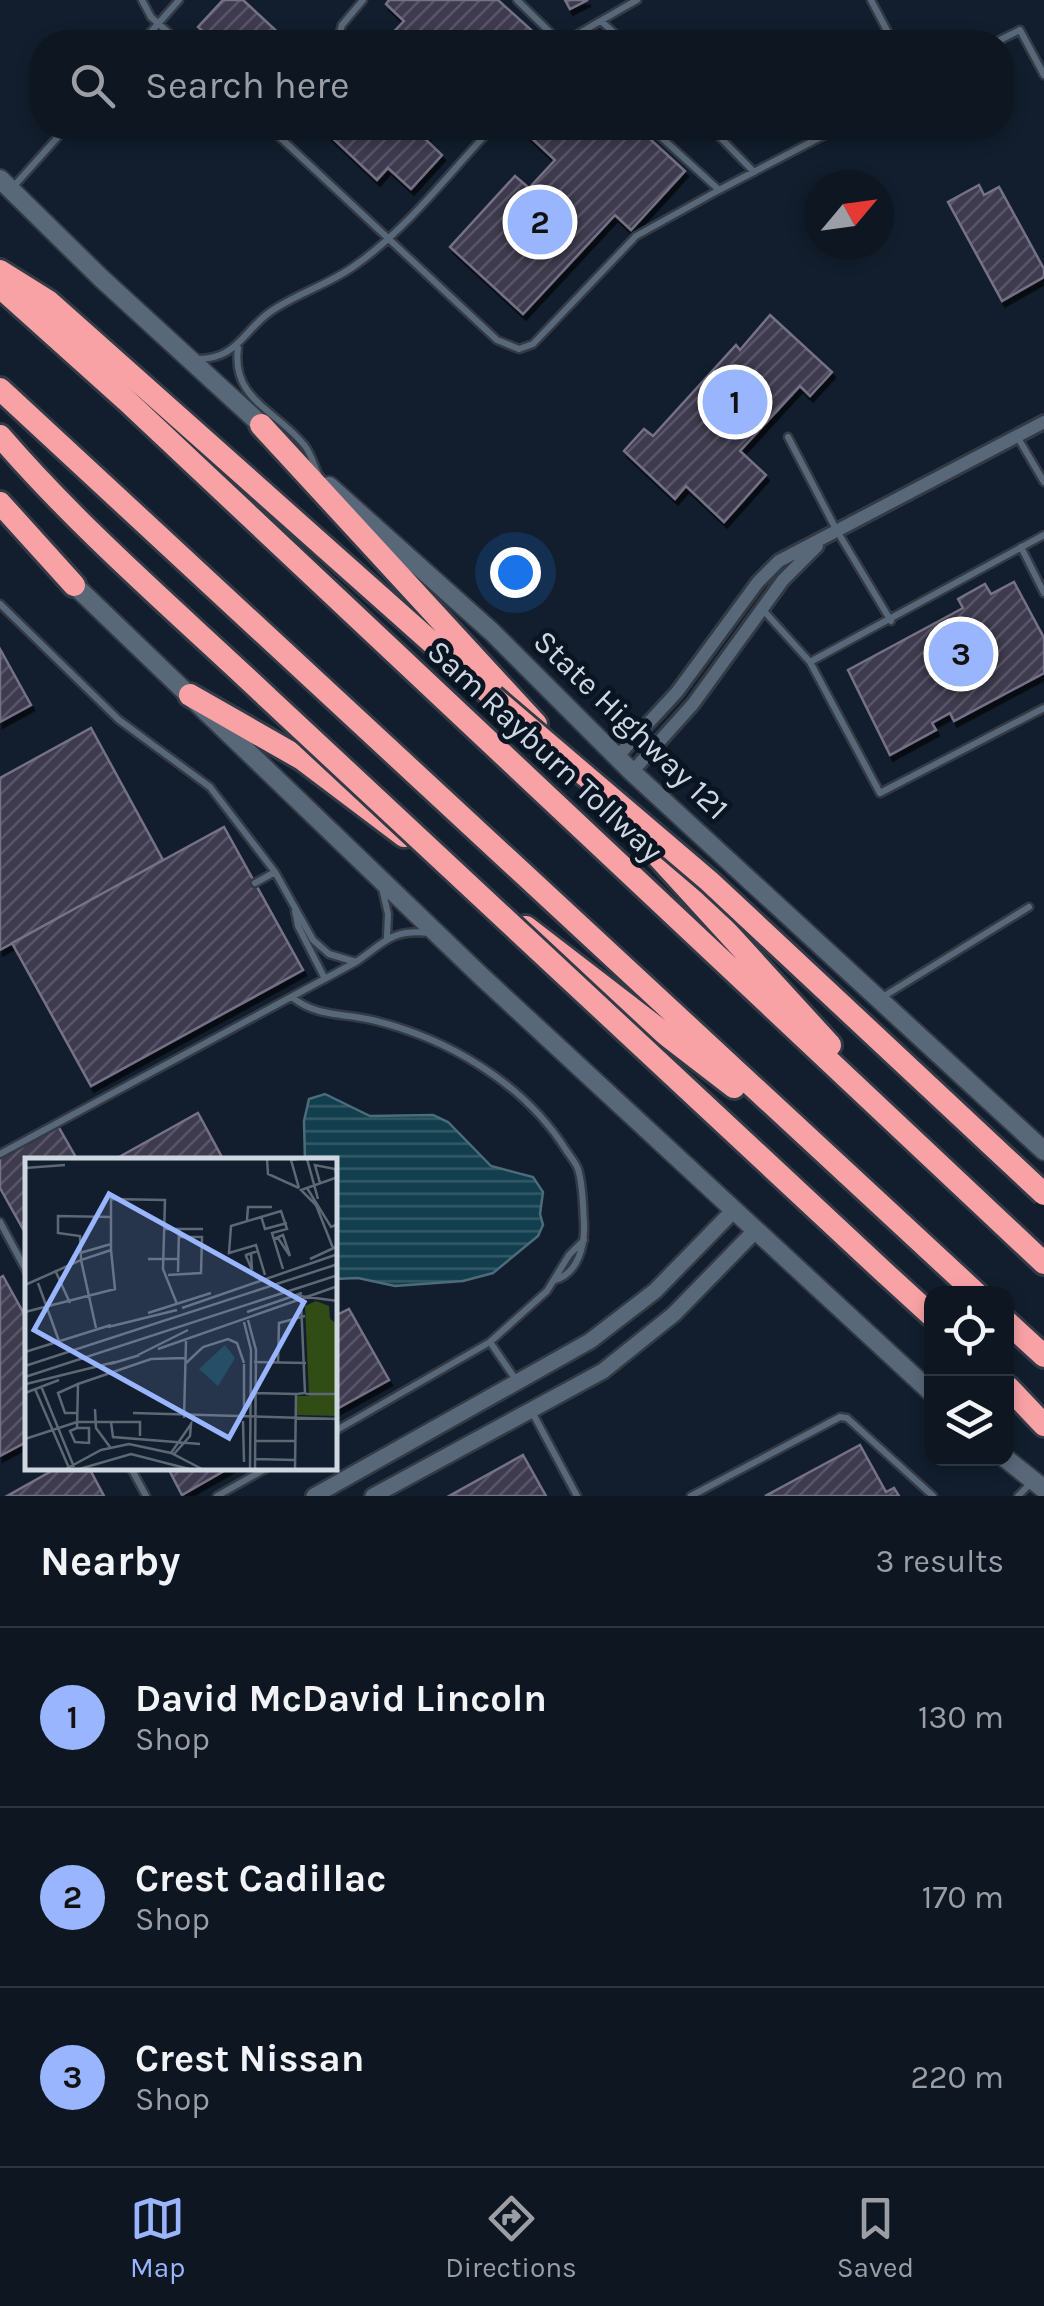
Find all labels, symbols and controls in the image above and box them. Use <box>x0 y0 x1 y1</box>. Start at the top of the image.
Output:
search box <box>30 30 1014 140</box>
icon: search <box>65 58 120 113</box>
text: Search here <box>145 63 349 108</box>
north arrow <box>804 170 894 260</box>
pin: 2 <box>508 184 572 260</box>
pin: 1 <box>702 364 768 440</box>
your location <box>490 547 541 598</box>
pin: 3 <box>928 616 994 692</box>
street label: State Highway 121 <box>526 623 736 827</box>
street label: Sam Rayburn Tollway <box>420 632 670 870</box>
inset map <box>25 1158 338 1471</box>
map controls <box>924 1286 1014 1466</box>
button: locate <box>924 1286 1014 1376</box>
button: layers <box>924 1376 1014 1466</box>
text: Nearby <box>40 1536 180 1586</box>
text: 3 results <box>876 1543 1004 1580</box>
text: David McDavid Lincoln <box>135 1676 547 1721</box>
text: 1 <box>67 1699 78 1736</box>
text: 130 m <box>918 1699 1004 1736</box>
text: Shop <box>135 1721 210 1758</box>
text: Crest Cadillac <box>135 1856 386 1901</box>
text: 2 <box>63 1879 82 1916</box>
text: 170 m <box>922 1879 1004 1916</box>
text: Shop <box>135 1901 210 1938</box>
text: Crest Nissan <box>135 2036 364 2081</box>
text: 3 <box>63 2059 82 2096</box>
text: 220 m <box>910 2059 1004 2096</box>
text: Shop <box>135 2081 210 2118</box>
tab: Map <box>130 2191 185 2284</box>
tab: Directions <box>445 2191 577 2284</box>
tab: Saved <box>837 2191 914 2284</box>

